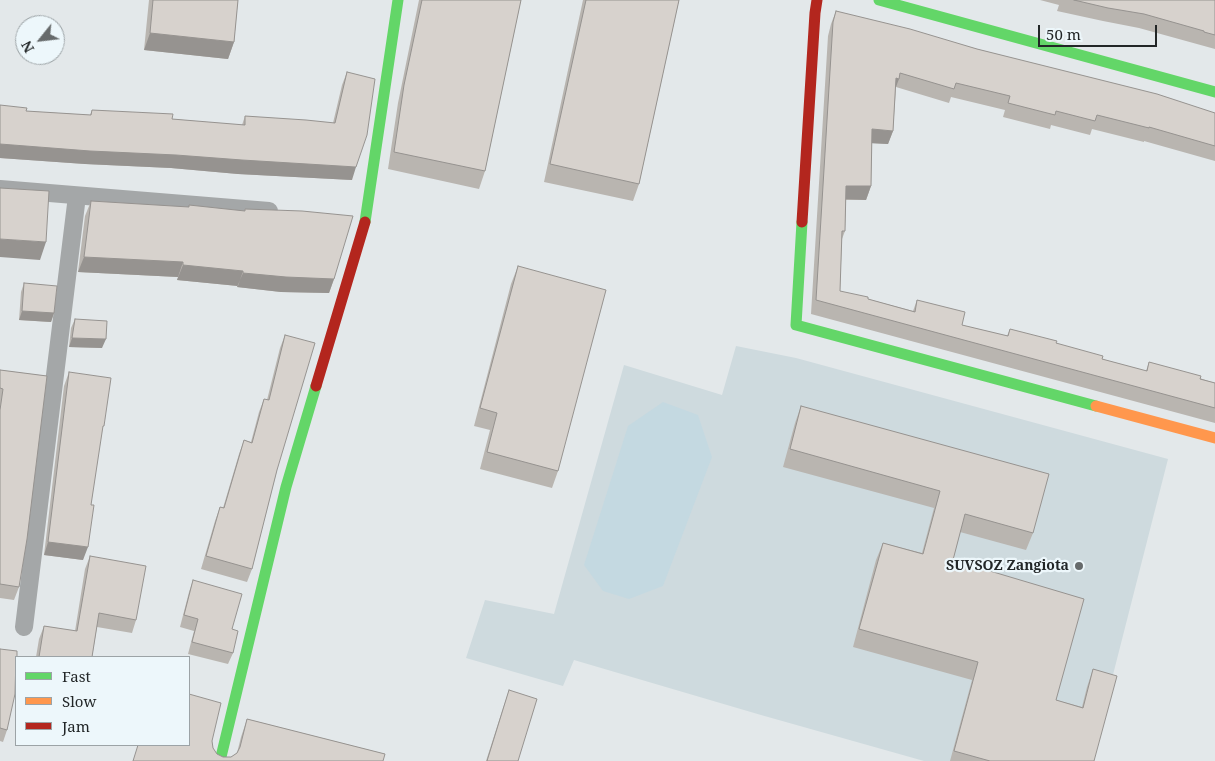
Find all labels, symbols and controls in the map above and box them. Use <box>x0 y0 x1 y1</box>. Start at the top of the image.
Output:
north arrow <box>15 15 65 65</box>
scale bar <box>1040 15 1159 47</box>
text: 50 m <box>1046 24 1081 44</box>
text: N <box>16 38 38 56</box>
place label: SUVSOZ Zangiota <box>946 558 1069 574</box>
marker: SUVSOZ Zangiota <box>1073 560 1085 572</box>
legend <box>15 656 190 746</box>
text: Fast <box>62 666 91 686</box>
text: Slow <box>62 691 96 711</box>
text: Jam <box>62 716 90 736</box>

